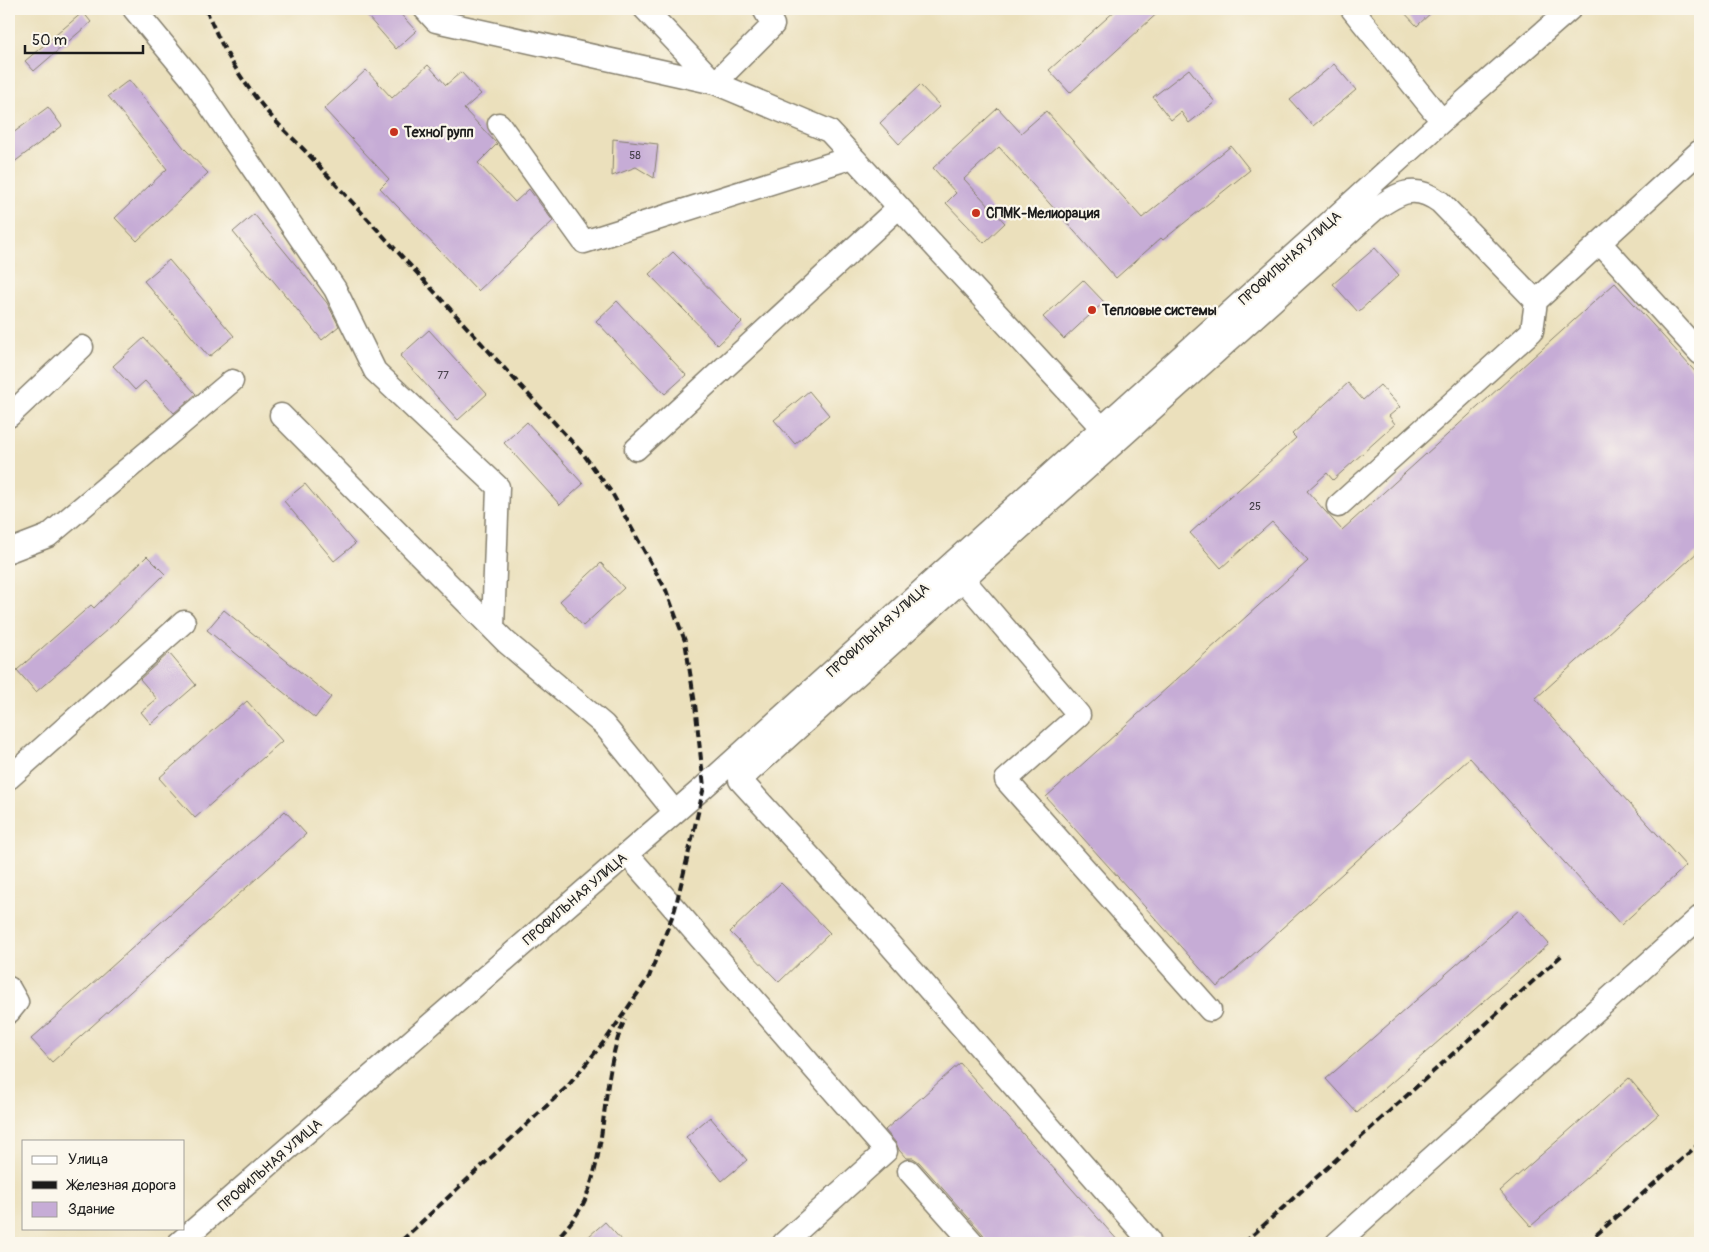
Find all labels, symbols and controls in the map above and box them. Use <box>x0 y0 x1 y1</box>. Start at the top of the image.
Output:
scale bar <box>25 22 142 54</box>
text: 50 m <box>32 31 67 50</box>
place label: ТехноГрупп <box>403 124 474 141</box>
marker: ТехноГрупп <box>388 126 400 138</box>
house number: 58 <box>629 149 641 162</box>
place label: СПМК-Мелиорация <box>986 205 1100 222</box>
marker: СПМК-Мелиорация <box>970 207 982 219</box>
street label: ПРОФИЛЬНАЯ УЛИЦА <box>1235 207 1345 309</box>
place label: Тепловые системы <box>1101 302 1217 319</box>
marker: Тепловые системы <box>1086 304 1098 316</box>
house number: 77 <box>437 369 449 382</box>
house number: 25 <box>1249 500 1261 513</box>
street label: ПРОФИЛЬНАЯ УЛИЦА <box>823 579 933 681</box>
street label: ПРОФИЛЬНАЯ УЛИЦА <box>520 849 630 949</box>
street label: ПРОФИЛЬНАЯ УЛИЦА <box>215 1115 325 1215</box>
legend <box>22 1140 185 1230</box>
text: Улица <box>68 1150 108 1169</box>
text: Железная дорога <box>66 1176 176 1195</box>
text: Здание <box>68 1200 115 1219</box>

